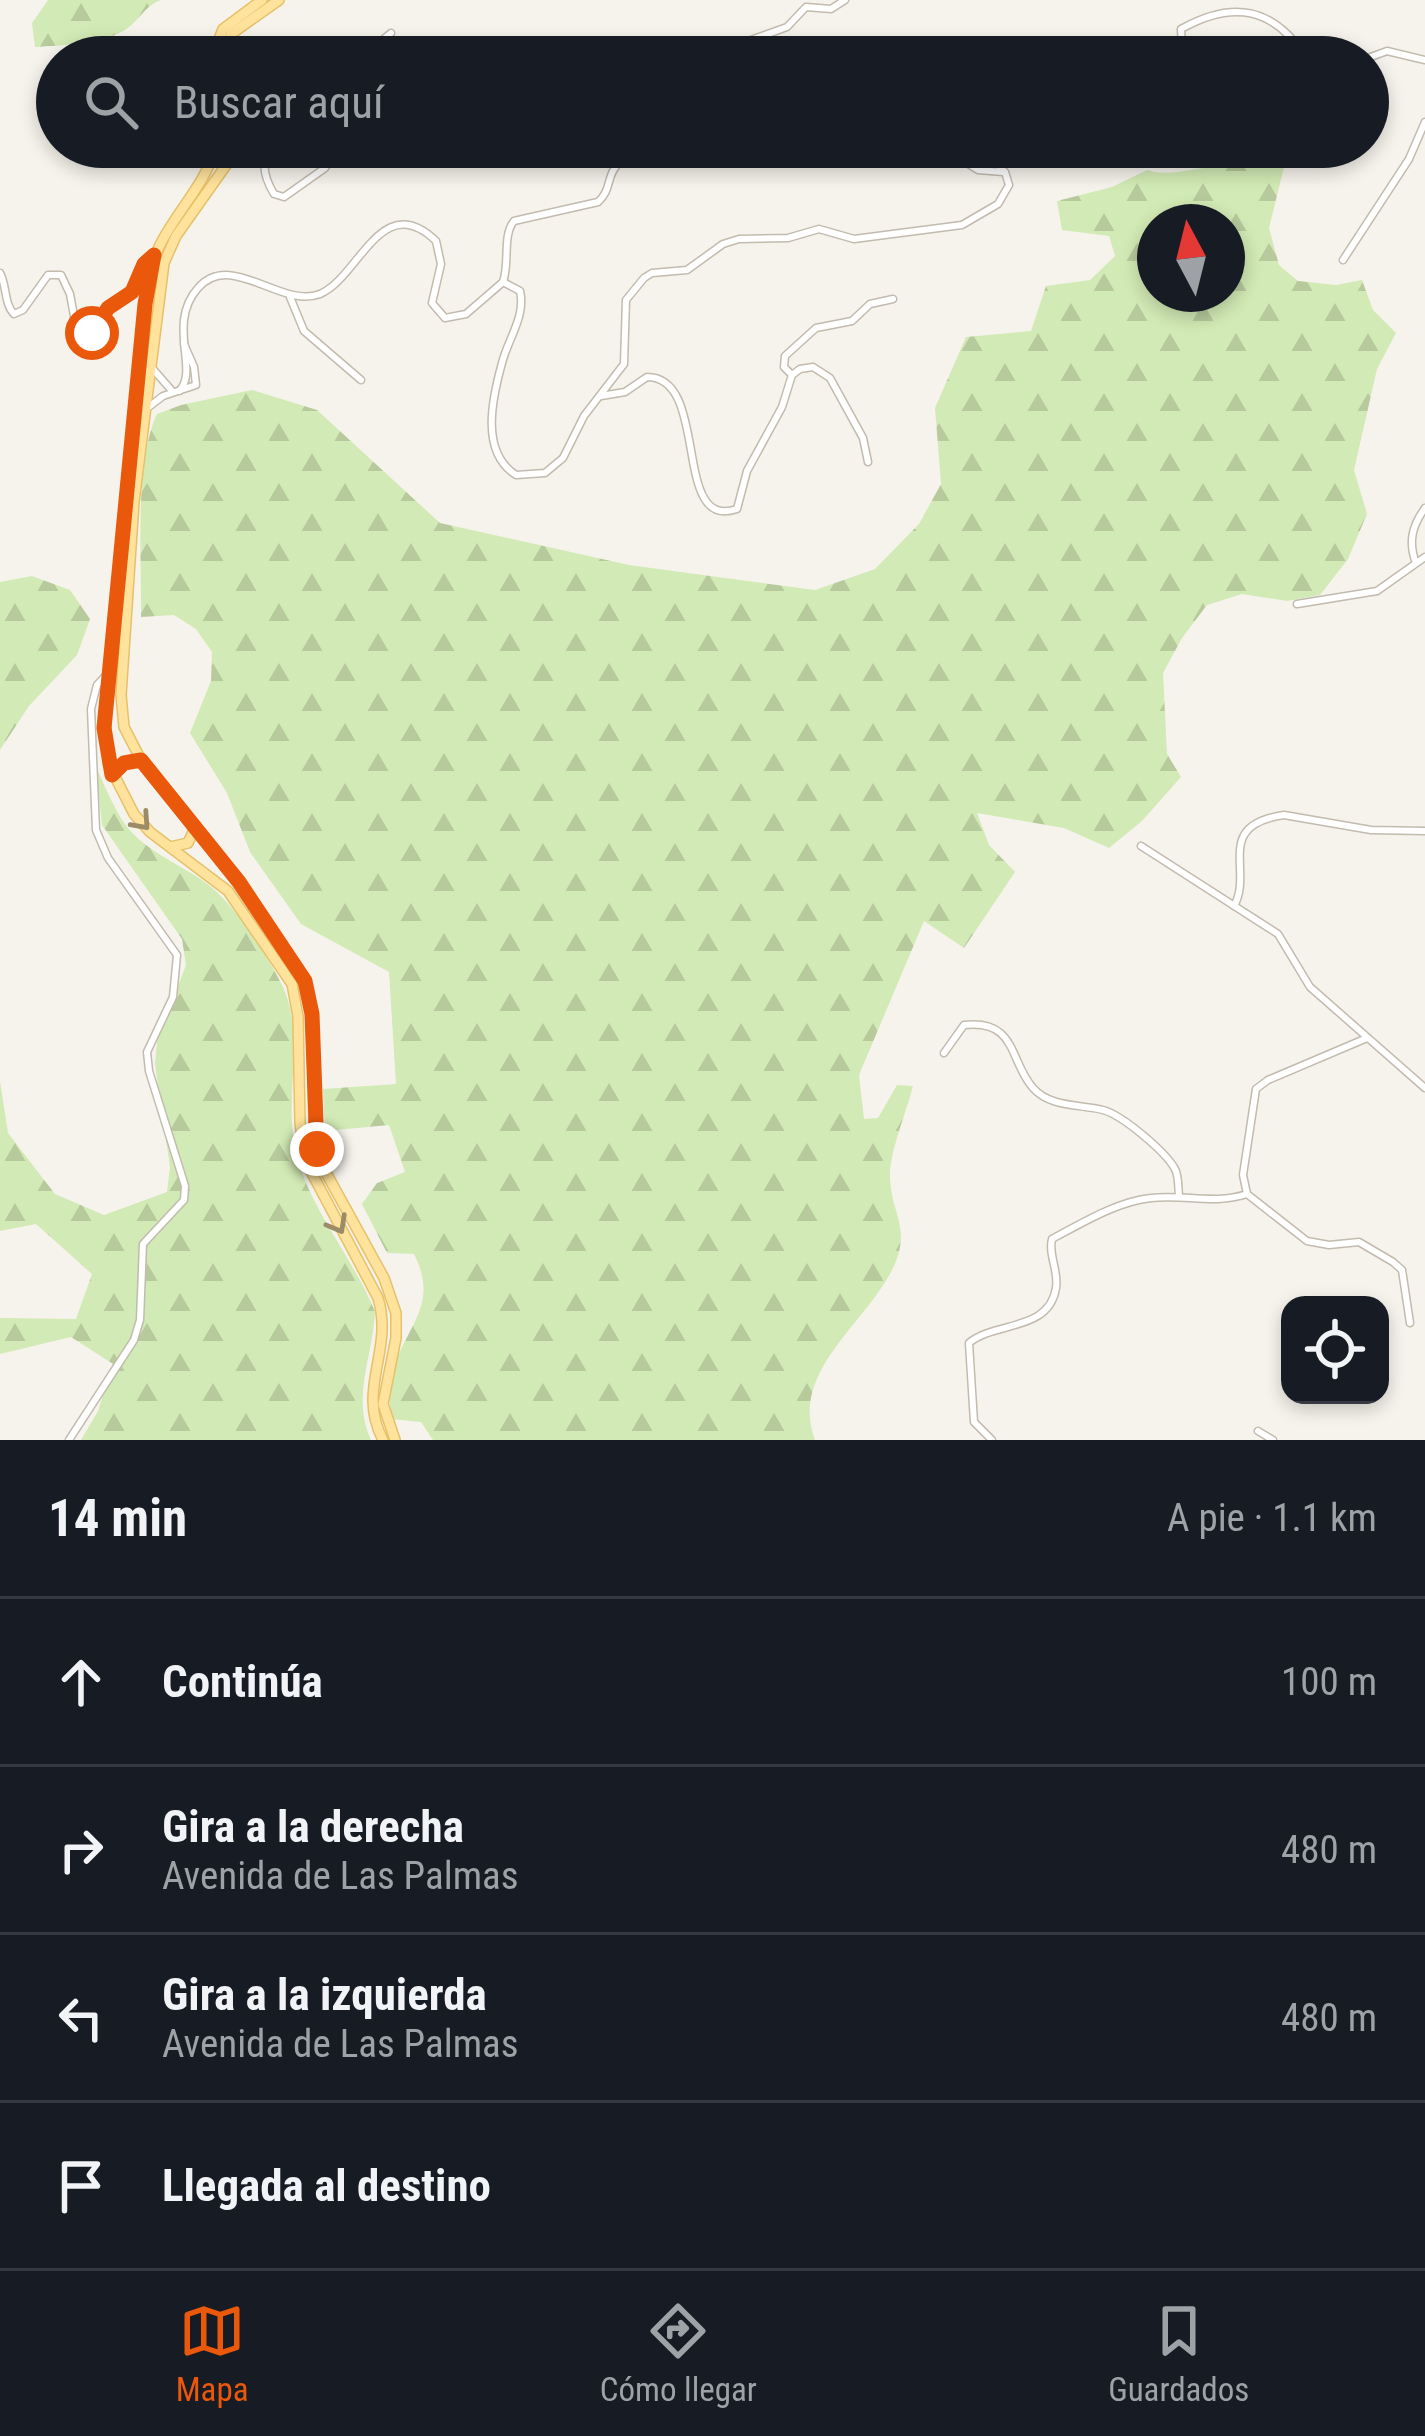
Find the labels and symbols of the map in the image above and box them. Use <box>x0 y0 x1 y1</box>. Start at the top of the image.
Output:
north arrow <box>1137 204 1245 312</box>
route start <box>65 306 119 360</box>
one-way arrow <box>128 808 149 829</box>
route end <box>290 1122 344 1176</box>
one-way arrow <box>323 1212 346 1234</box>

